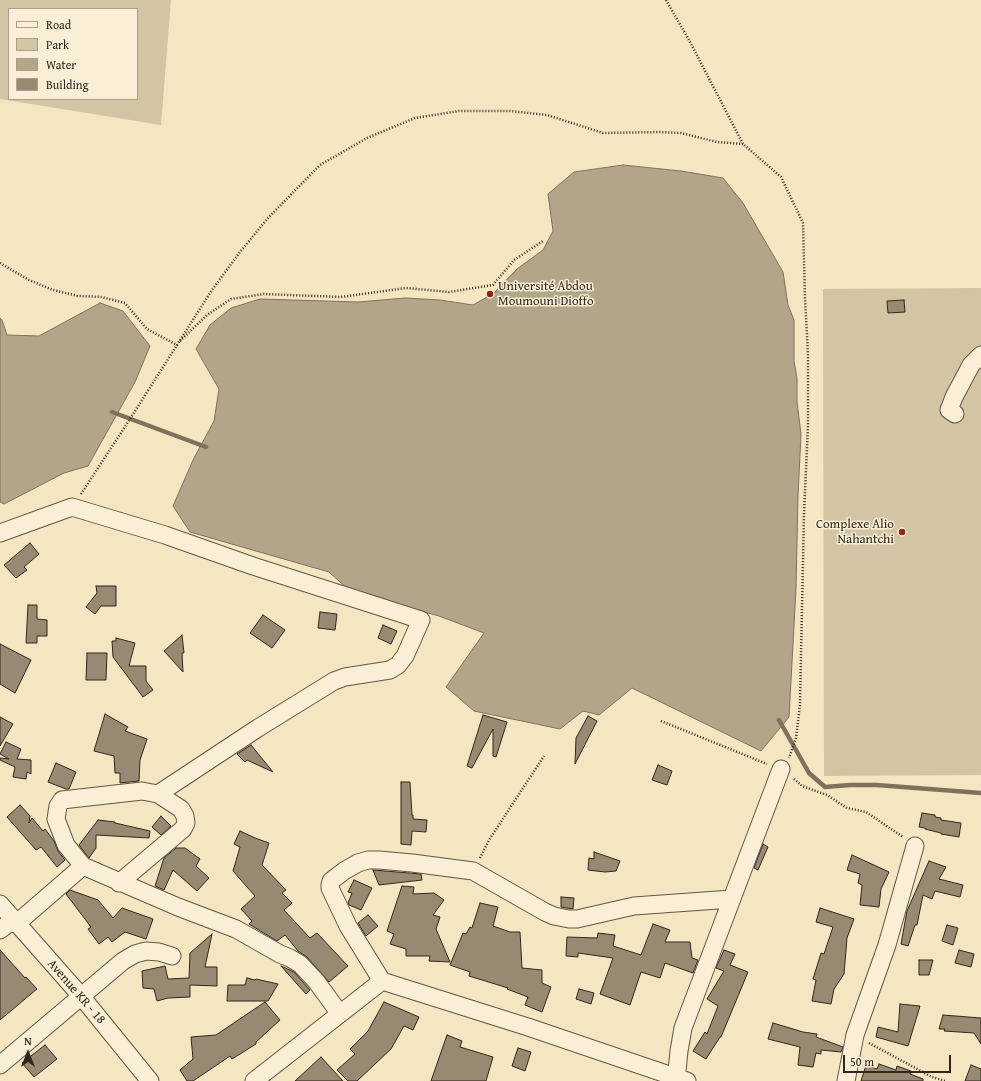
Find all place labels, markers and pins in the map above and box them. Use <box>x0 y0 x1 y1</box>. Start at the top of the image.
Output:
place label: Université Abdou Moumouni Dioffo <box>498 279 594 310</box>
marker: Université Abdou Moumouni Dioffo <box>485 289 495 299</box>
place label: Complexe Alio Nahantchi <box>816 517 894 548</box>
marker: Complexe Alio Nahantchi <box>897 527 907 537</box>

